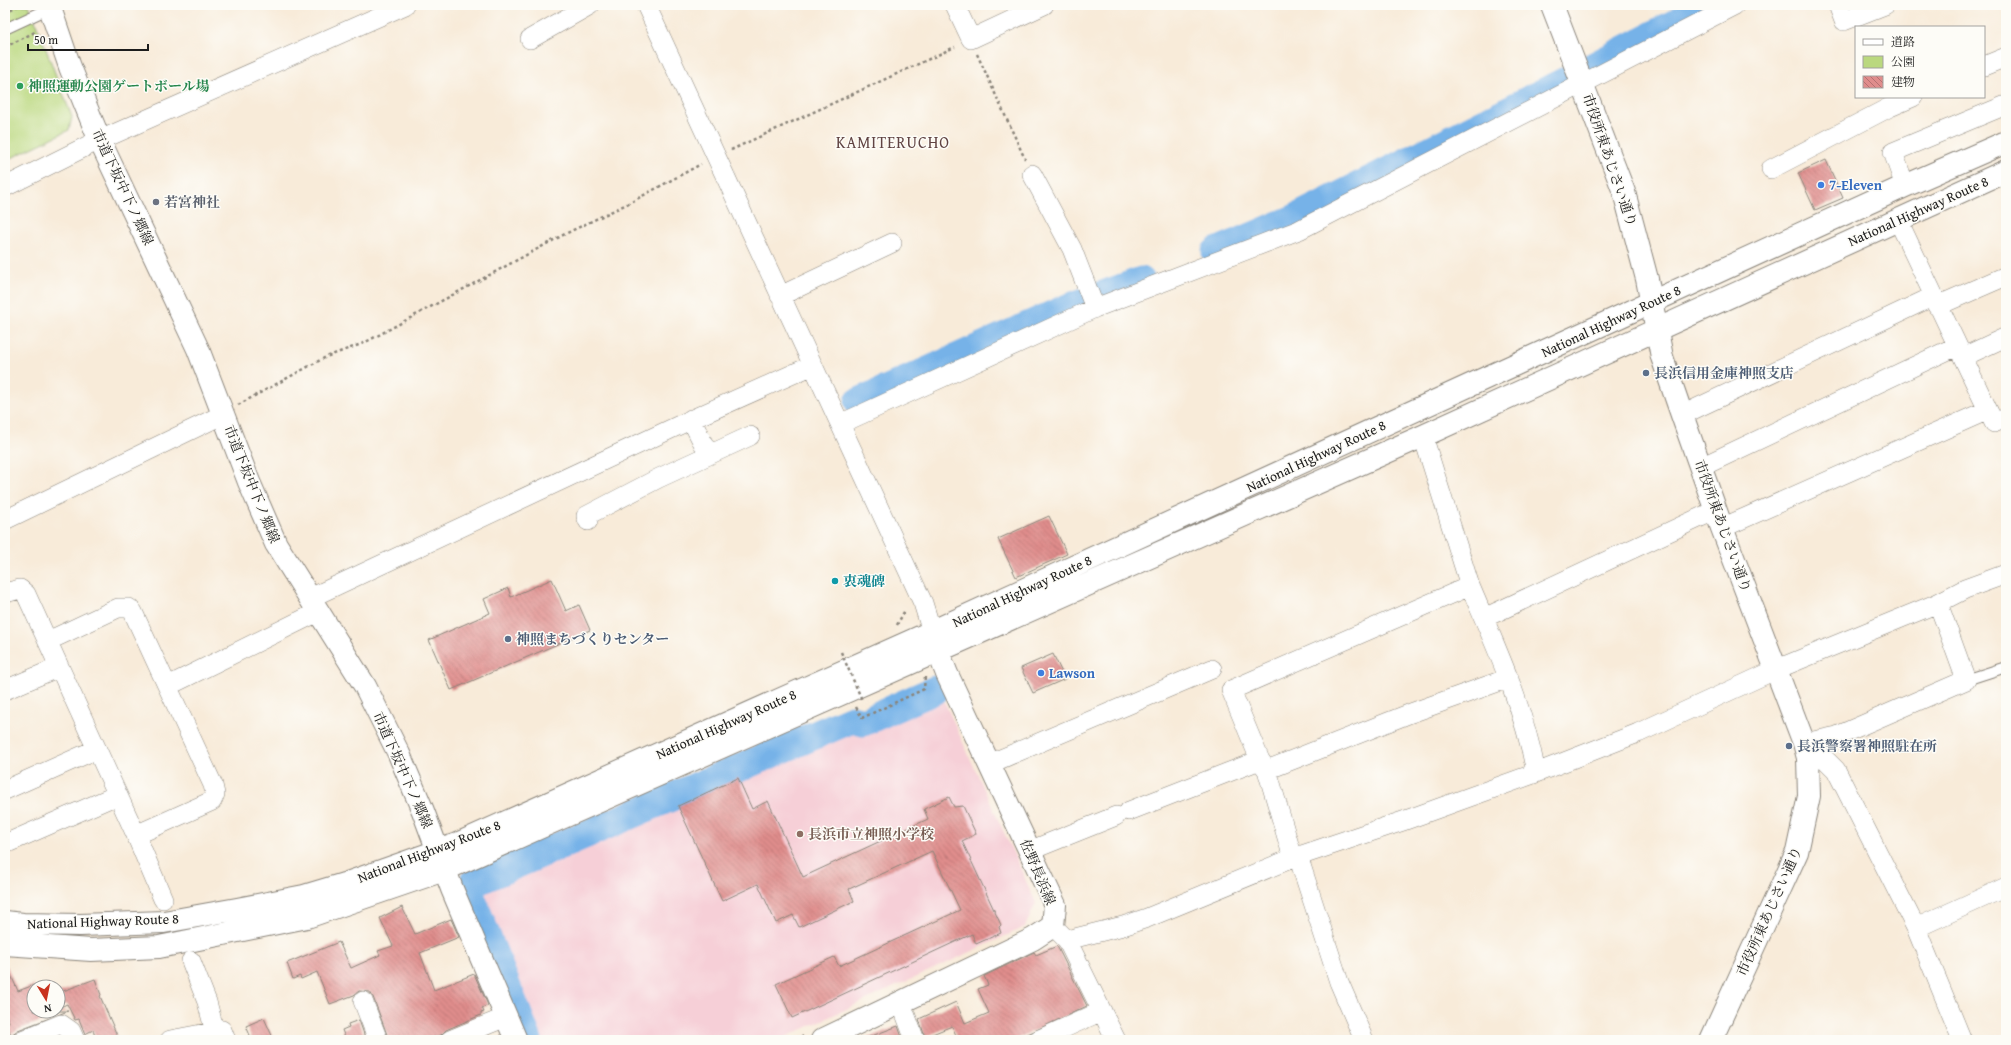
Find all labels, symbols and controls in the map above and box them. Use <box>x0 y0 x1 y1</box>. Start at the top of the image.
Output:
scale bar <box>28 26 148 52</box>
legend <box>1855 26 1985 98</box>
text: 50 m <box>34 31 58 48</box>
text: 道路 <box>1891 33 1915 50</box>
text: 公園 <box>1891 53 1915 70</box>
text: 建物 <box>1891 73 1915 90</box>
place label: 神照運動公園ゲートボール場 <box>28 76 210 96</box>
marker: 神照運動公園ゲートボール場 <box>15 81 25 91</box>
street label: 市役所東あじさい通り <box>1578 91 1642 229</box>
street label: 市道下坂中下ノ郷線 <box>87 126 159 248</box>
district label: KAMITERUCHO <box>836 130 950 154</box>
street label: National Highway Route 8 <box>1845 171 1992 251</box>
place label: 7-Eleven <box>1829 175 1883 195</box>
marker: 7-Eleven <box>1816 180 1826 190</box>
place label: 若宮神社 <box>164 192 220 212</box>
marker: 若宮神社 <box>151 197 161 207</box>
street label: National Highway Route 8 <box>1538 280 1684 362</box>
place label: 長浜信用金庫神照支店 <box>1654 363 1794 383</box>
marker: 長浜信用金庫神照支店 <box>1641 368 1651 378</box>
street label: National Highway Route 8 <box>1243 415 1389 497</box>
street label: 市道下坂中下ノ郷線 <box>219 422 285 546</box>
street label: 市役所東あじさい通り <box>1690 457 1756 595</box>
street label: National Highway Route 8 <box>949 550 1095 632</box>
place label: 衷魂碑 <box>843 571 885 591</box>
marker: 衷魂碑 <box>830 576 840 586</box>
place label: 神照まちづくりセンター <box>516 629 669 649</box>
marker: 神照まちづくりセンター <box>503 634 513 644</box>
place label: Lawson <box>1049 663 1096 683</box>
marker: Lawson <box>1036 668 1046 678</box>
street label: National Highway Route 8 <box>653 684 800 764</box>
street label: 市道下坂中下ノ郷線 <box>368 708 438 832</box>
place label: 長浜警察署神照駐在所 <box>1797 736 1937 756</box>
marker: 長浜警察署神照駐在所 <box>1784 741 1794 751</box>
street label: National Highway Route 8 <box>355 814 504 888</box>
place label: 長浜市立神照小学校 <box>808 824 934 844</box>
marker: 長浜市立神照小学校 <box>795 829 805 839</box>
street label: 佐野長浜線 <box>1015 836 1061 908</box>
street label: 市役所東あじさい通り <box>1731 843 1807 979</box>
street label: National Highway Route 8 <box>27 908 179 934</box>
north arrow <box>26 979 66 1019</box>
text: N <box>42 1000 53 1017</box>

